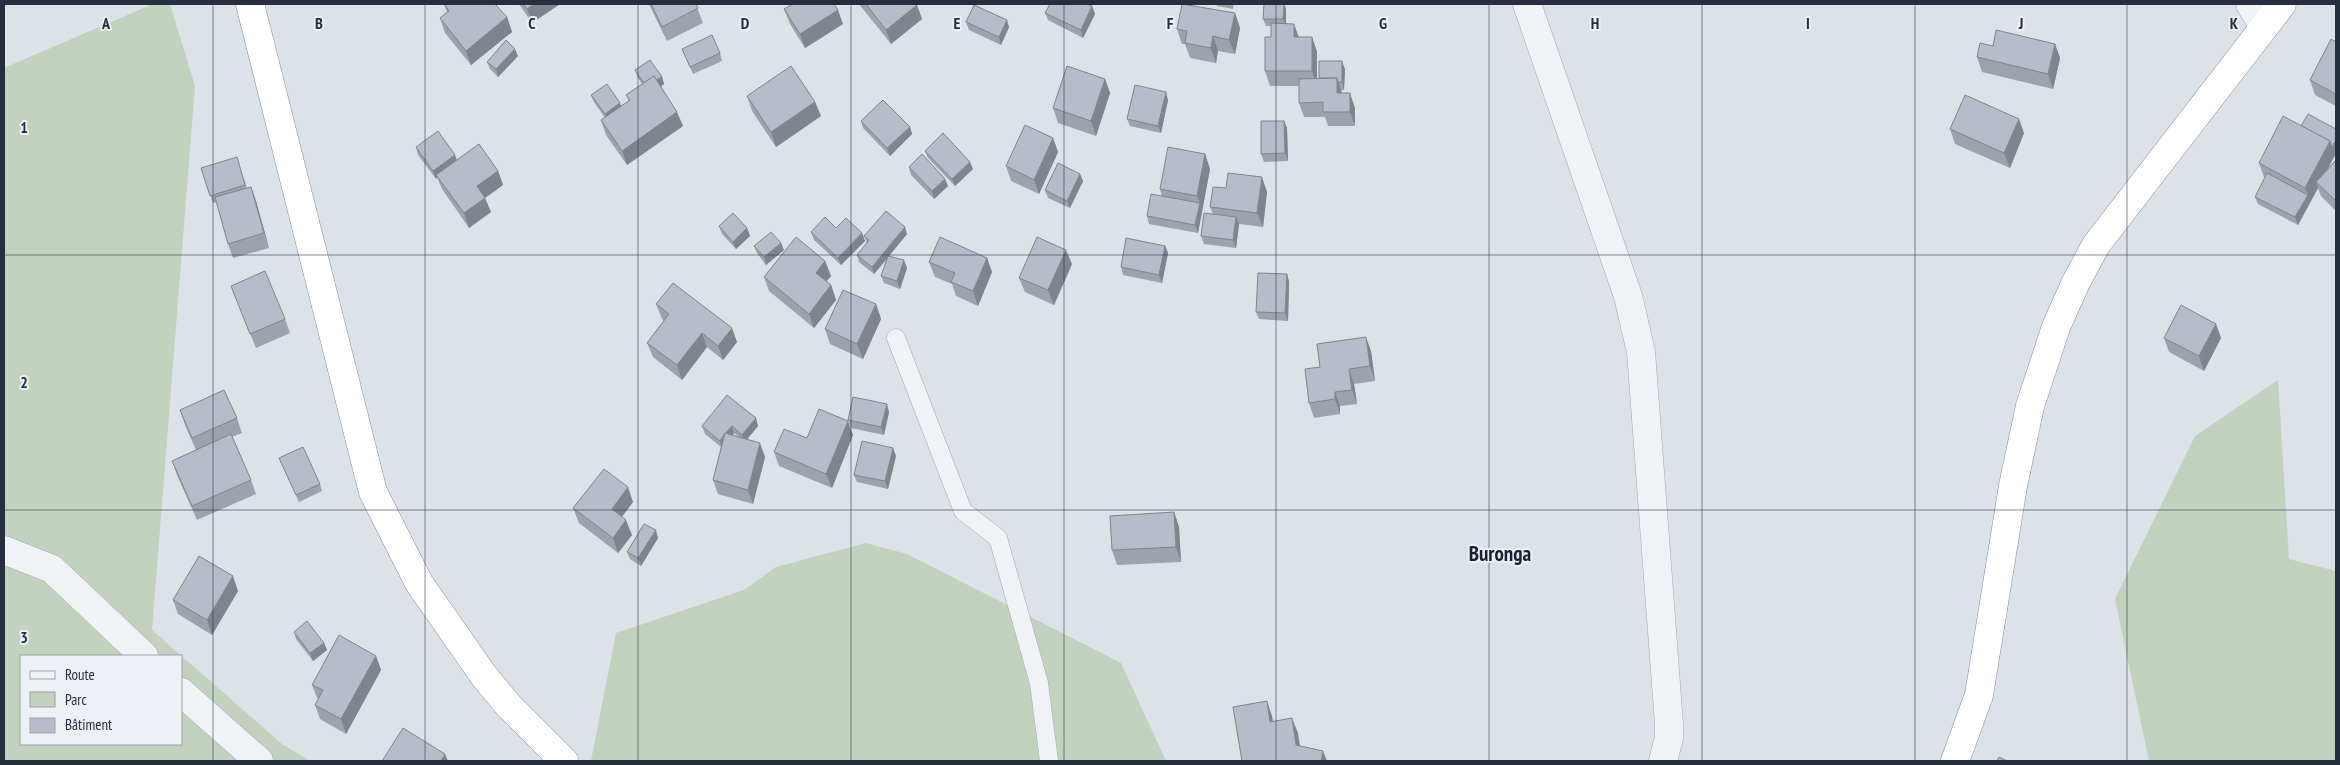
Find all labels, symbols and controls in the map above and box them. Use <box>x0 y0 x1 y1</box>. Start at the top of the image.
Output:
text: A <box>101 13 111 33</box>
text: B <box>315 13 323 33</box>
text: C <box>528 13 536 33</box>
text: D <box>741 13 750 33</box>
text: E <box>954 13 961 33</box>
text: F <box>1167 13 1174 33</box>
text: G <box>1379 13 1387 33</box>
text: H <box>1591 13 1599 33</box>
text: I <box>1806 13 1810 33</box>
text: J <box>2018 13 2023 33</box>
text: K <box>2230 13 2239 33</box>
text: 1 <box>20 117 28 137</box>
text: 2 <box>20 372 28 392</box>
district label: Buronga <box>1469 540 1532 567</box>
text: 3 <box>20 627 28 647</box>
legend <box>20 655 182 745</box>
text: Route <box>65 665 95 684</box>
text: Parc <box>65 690 87 709</box>
text: Bâtiment <box>65 715 112 734</box>

